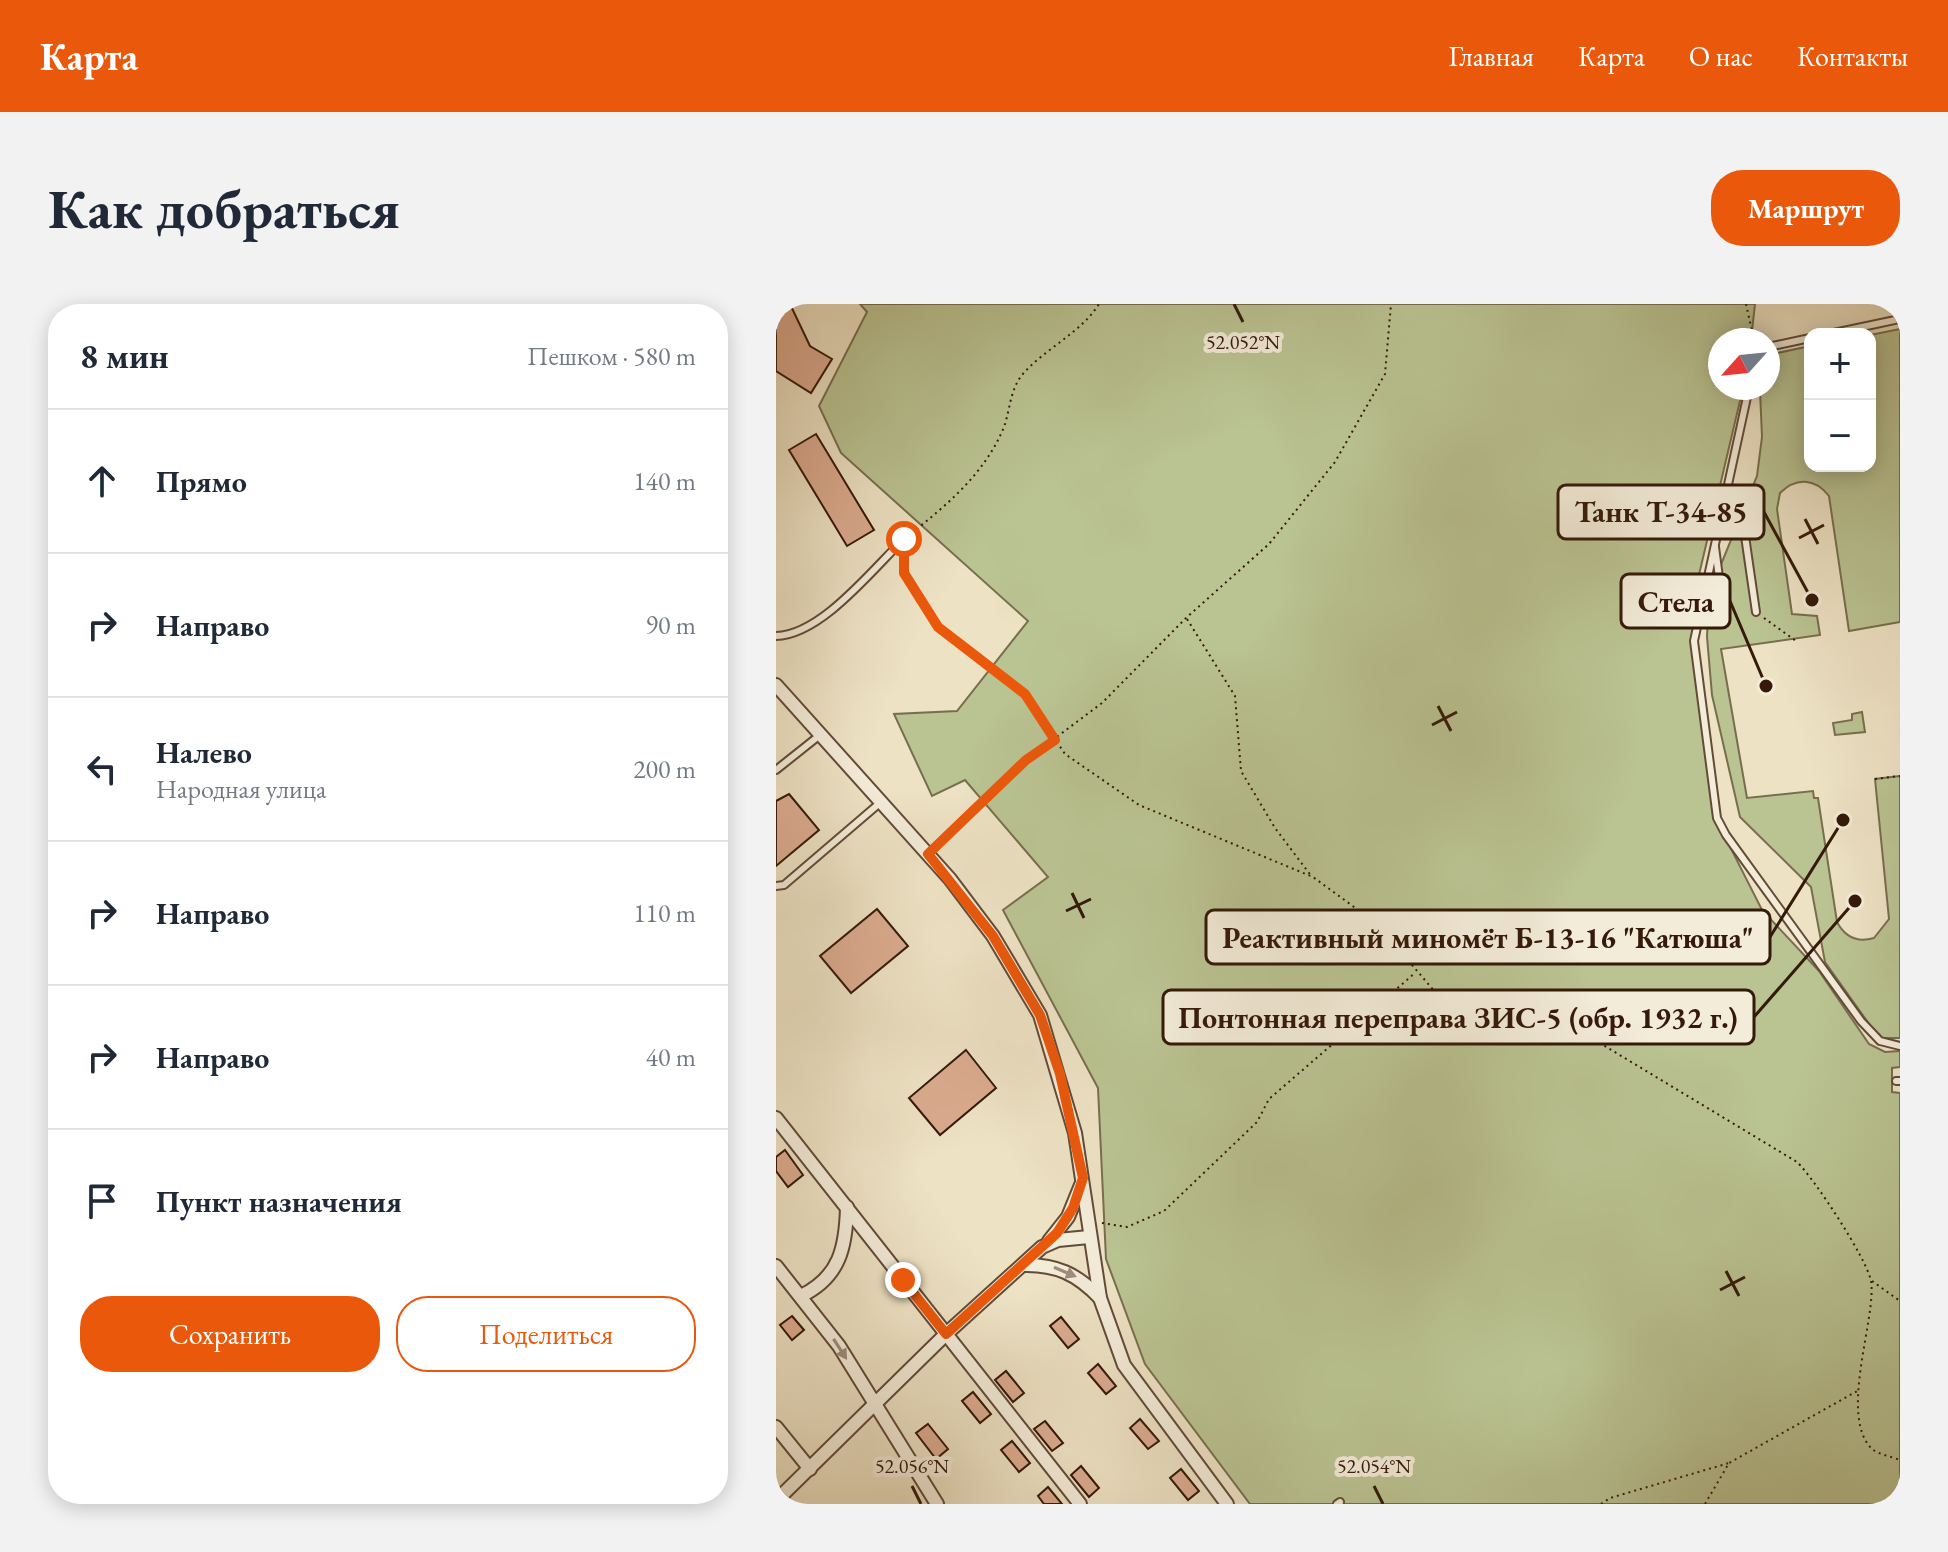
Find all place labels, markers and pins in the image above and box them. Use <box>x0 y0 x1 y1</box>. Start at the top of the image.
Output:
callout: Танк Т-34-85 <box>1558 485 1764 539</box>
callout: Стела <box>1621 574 1730 628</box>
callout: Реактивный миномёт Б-13-16 "Катюша" <box>1206 910 1770 964</box>
callout: Понтонная переправа ЗИС-5 (обр. 1932 г.) <box>1163 990 1754 1044</box>

